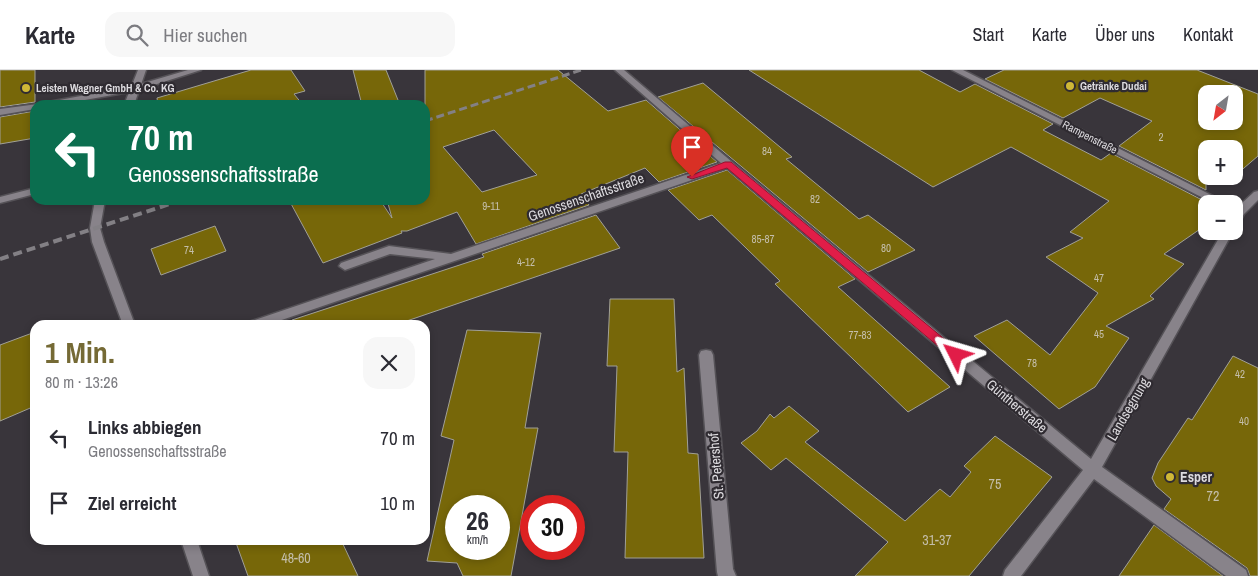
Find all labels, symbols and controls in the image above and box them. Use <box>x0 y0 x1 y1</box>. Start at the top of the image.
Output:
search box <box>105 12 455 57</box>
text: Karte <box>25 19 75 51</box>
icon: search <box>123 21 151 49</box>
text: Hier suchen <box>163 22 247 48</box>
text: Start <box>973 22 1004 47</box>
text: Karte <box>1032 22 1067 47</box>
text: Über uns <box>1095 22 1155 47</box>
text: Kontakt <box>1183 22 1233 47</box>
place label: Getränke Dudai <box>1080 79 1147 93</box>
marker: Getränke Dudai <box>1064 80 1076 92</box>
place label: Leisten Wagner GmbH & Co. KG <box>36 81 175 95</box>
marker: Leisten Wagner GmbH & Co. KG <box>20 82 32 94</box>
north arrow <box>1198 85 1242 130</box>
map controls <box>1198 85 1243 240</box>
text: 70 m <box>128 114 193 161</box>
street label: Rampenstraße <box>1060 117 1120 157</box>
icon: left <box>45 120 110 185</box>
pin <box>671 126 713 177</box>
house number: 2 <box>1158 130 1164 144</box>
icon: arrive <box>678 133 706 161</box>
button: + <box>1198 140 1243 185</box>
house number: 84 <box>762 144 772 158</box>
text: Genossenschaftsstraße <box>128 159 319 189</box>
street label: Genossenschaftsstraße <box>526 169 646 225</box>
house number: 82 <box>810 192 820 206</box>
button: − <box>1198 195 1243 240</box>
house number: 9-11 <box>482 199 500 213</box>
house number: 85-87 <box>751 232 775 246</box>
house number: 80 <box>881 241 891 255</box>
house number: 74 <box>184 243 194 257</box>
house number: 4-12 <box>517 255 535 269</box>
house number: 47 <box>1094 271 1104 285</box>
house number: 45 <box>1094 327 1104 341</box>
house number: 77-83 <box>848 328 872 342</box>
position arrow <box>929 328 981 380</box>
text: 1 Min. <box>45 332 115 372</box>
button: close <box>363 337 415 389</box>
house number: 78 <box>1027 356 1037 370</box>
house number: 42 <box>1235 367 1245 381</box>
text: 80 m · 13:26 <box>45 371 118 393</box>
street label: Landsegnung <box>1103 374 1153 444</box>
street label: Güntherstraße <box>983 375 1051 437</box>
text: Links abbiegen <box>88 414 201 440</box>
house number: 40 <box>1239 414 1249 428</box>
icon: left <box>45 424 73 452</box>
text: 70 m <box>380 425 415 451</box>
street label: St. Petershof <box>704 431 728 500</box>
text: Genossenschaftsstraße <box>88 440 227 462</box>
place label: Esper <box>1180 468 1212 486</box>
marker: Esper <box>1164 471 1176 483</box>
house number: 75 <box>989 475 1001 493</box>
house number: 72 <box>1207 487 1219 505</box>
icon: arrive <box>45 489 73 517</box>
text: Ziel erreicht <box>88 490 176 516</box>
text: 10 m <box>380 490 415 516</box>
speed limit sign: 30 <box>520 495 585 560</box>
text: 26 <box>466 504 489 538</box>
house number: 31-37 <box>922 531 952 549</box>
text: km/h <box>467 532 488 548</box>
house number: 48-60 <box>281 549 311 567</box>

